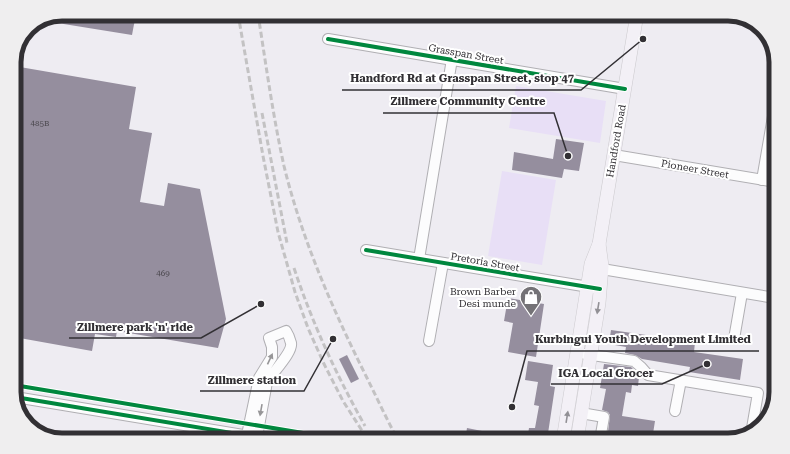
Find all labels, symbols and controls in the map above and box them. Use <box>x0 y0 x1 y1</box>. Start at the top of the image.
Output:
street label: Grasspan Street <box>428 42 505 66</box>
callout: Handford Rd at Grasspan Street, stop 47 <box>342 67 581 90</box>
text: Handford Rd at Grasspan Street, stop 47 <box>350 72 574 85</box>
callout: Zillmere Community Centre <box>383 90 554 113</box>
text: Zillmere Community Centre <box>390 95 546 108</box>
street label: Handford Road <box>604 103 628 178</box>
house number: 485B <box>31 119 49 128</box>
street label: Pioneer Street <box>660 158 730 180</box>
street label: Pretoria Street <box>450 251 521 274</box>
house number: 469 <box>156 269 170 278</box>
shop icon: Brown Barber Desi munde <box>518 284 544 317</box>
place label: Brown Barber Desi munde <box>450 286 517 309</box>
one-way arrow <box>595 302 601 314</box>
callout: Zillmere park 'n' ride <box>69 315 201 338</box>
text: Zillmere park 'n' ride <box>77 321 193 334</box>
callout: Kurbingui Youth Development Limited <box>527 328 759 351</box>
text: Kurbingui Youth Development Limited <box>535 333 752 346</box>
one-way arrow <box>267 353 273 365</box>
callout: IGA Local Grocer <box>551 361 662 384</box>
text: IGA Local Grocer <box>558 367 654 380</box>
callout: Zillmere station <box>200 368 304 391</box>
text: Zillmere station <box>208 374 297 387</box>
one-way arrow <box>258 404 264 416</box>
one-way arrow <box>564 411 570 423</box>

